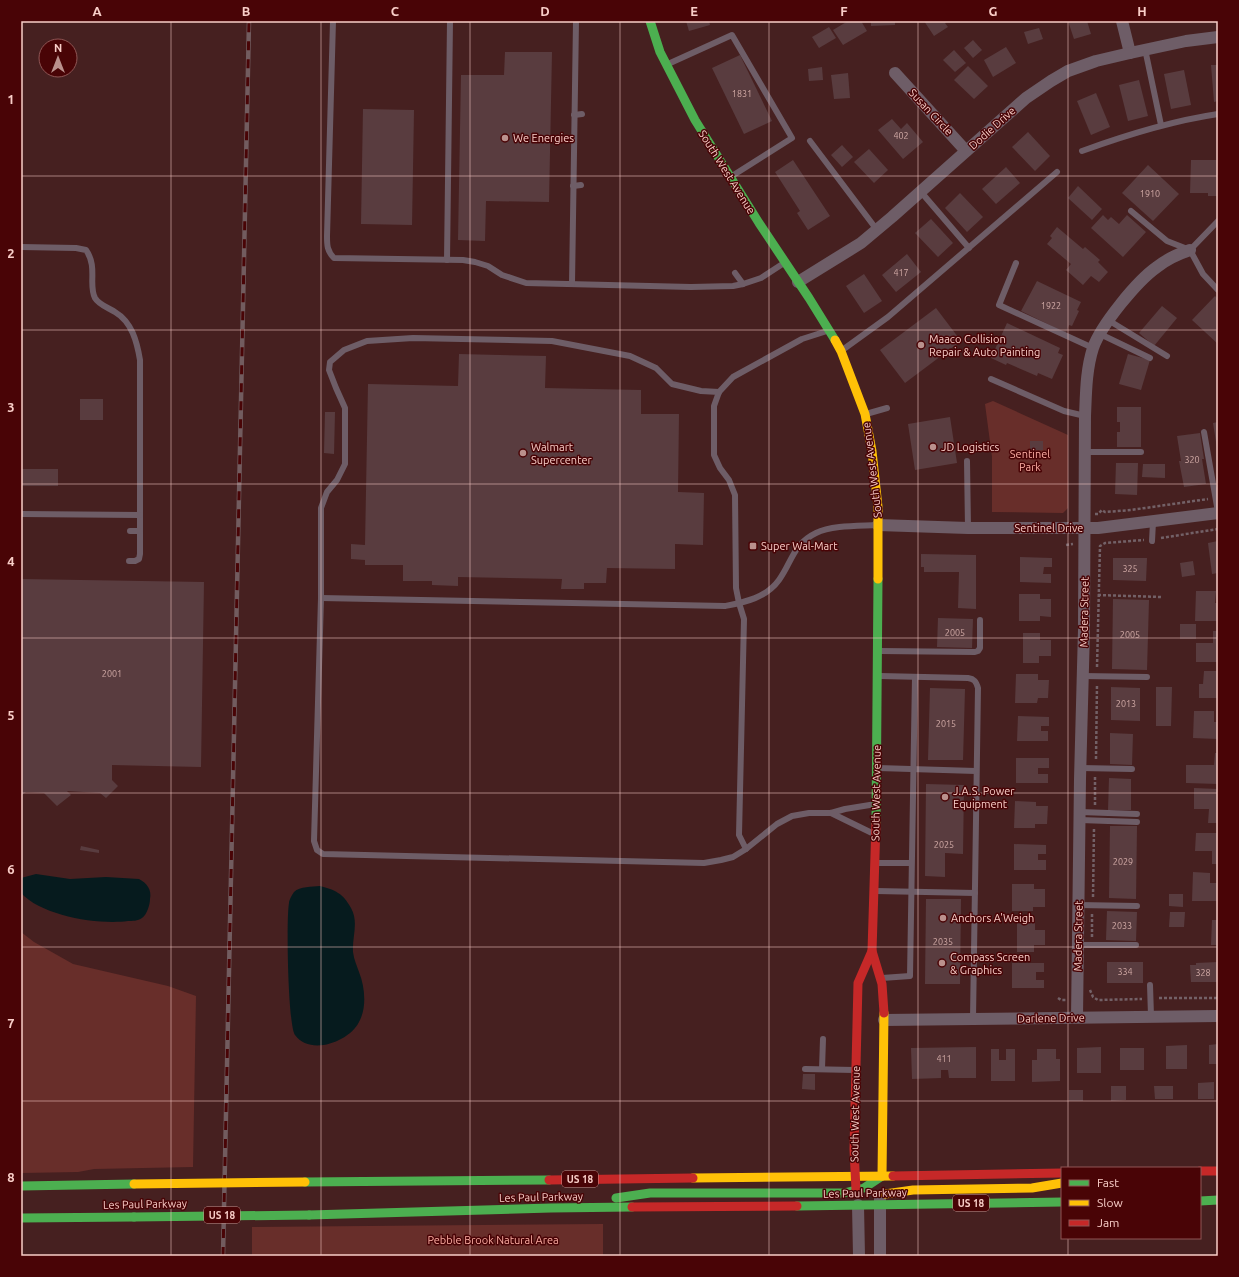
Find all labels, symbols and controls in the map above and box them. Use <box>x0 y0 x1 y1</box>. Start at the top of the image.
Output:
text: A <box>92 4 102 18</box>
text: B <box>242 4 251 18</box>
text: C <box>391 4 400 18</box>
text: D <box>540 4 550 18</box>
text: E <box>690 4 698 18</box>
text: F <box>840 4 848 18</box>
text: G <box>989 4 998 18</box>
text: H <box>1137 4 1147 18</box>
north arrow <box>38 38 78 78</box>
text: N <box>54 42 62 54</box>
street label: Susan Circle <box>907 86 955 138</box>
house number: 1831 <box>732 89 752 99</box>
text: 1 <box>7 92 15 106</box>
street label: Dodie Drive <box>966 104 1018 152</box>
street label: South West Avenue <box>696 128 758 216</box>
house number: 402 <box>893 131 909 141</box>
place label: We Energies <box>513 132 574 144</box>
marker: We Energies <box>500 133 510 143</box>
house number: 1910 <box>1140 189 1160 199</box>
text: 2 <box>7 246 15 260</box>
house number: 417 <box>893 268 909 278</box>
house number: 1922 <box>1041 301 1061 311</box>
place label: Maaco Collision Repair & Auto Painting <box>929 333 1040 358</box>
marker: Maaco Collision Repair & Auto Painting <box>916 340 926 350</box>
text: 3 <box>7 400 15 414</box>
street label: South West Avenue <box>860 421 884 519</box>
place label: Walmart Supercenter <box>531 441 593 466</box>
place label: JD Logistics <box>941 441 1000 453</box>
marker: JD Logistics <box>928 442 938 452</box>
marker: Walmart Supercenter <box>518 448 528 458</box>
park label: Sentinel Park <box>1010 448 1050 473</box>
house number: 320 <box>1184 455 1200 465</box>
street label: Sentinel Drive <box>1015 522 1083 534</box>
place label: Super Wal-Mart <box>761 540 838 552</box>
marker: Super Wal-Mart <box>748 541 758 551</box>
text: 4 <box>7 554 15 568</box>
house number: 325 <box>1122 564 1138 574</box>
street label: Madera Street <box>1077 576 1091 647</box>
house number: 2005 <box>945 628 965 638</box>
house number: 2005 <box>1120 630 1140 640</box>
house number: 2001 <box>102 669 122 679</box>
house number: 2013 <box>1116 699 1136 709</box>
text: 5 <box>7 708 15 722</box>
house number: 2015 <box>936 719 956 729</box>
street label: South West Avenue <box>869 745 883 841</box>
place label: J.A.S. Power Equipment <box>953 785 1015 810</box>
marker: J.A.S. Power Equipment <box>940 792 950 802</box>
house number: 2025 <box>934 840 954 850</box>
house number: 2029 <box>1113 857 1133 867</box>
text: 6 <box>7 862 15 876</box>
street label: Madera Street <box>1071 900 1085 971</box>
place label: Anchors A'Weigh <box>951 912 1034 924</box>
marker: Anchors A'Weigh <box>938 913 948 923</box>
house number: 2033 <box>1112 921 1132 931</box>
house number: 2035 <box>933 937 953 947</box>
place label: Compass Screen & Graphics <box>950 951 1030 976</box>
marker: Compass Screen & Graphics <box>937 958 947 968</box>
house number: 334 <box>1117 967 1133 977</box>
house number: 328 <box>1195 968 1211 978</box>
street label: Darlene Drive <box>1017 1011 1085 1025</box>
text: 7 <box>7 1016 15 1030</box>
house number: 411 <box>936 1054 952 1064</box>
street label: South West Avenue <box>848 1066 862 1162</box>
legend <box>1061 1167 1201 1239</box>
text: 8 <box>7 1170 15 1184</box>
road number: US 18 <box>562 1171 598 1187</box>
text: Fast <box>1097 1176 1119 1189</box>
street label: Les Paul Parkway <box>823 1186 908 1200</box>
street label: Les Paul Parkway <box>499 1190 584 1204</box>
road number: US 18 <box>953 1195 989 1211</box>
text: Slow <box>1097 1196 1123 1209</box>
street label: Les Paul Parkway <box>103 1197 188 1211</box>
road number: US 18 <box>204 1207 240 1223</box>
text: Jam <box>1097 1216 1119 1229</box>
park label: Pebble Brook Natural Area <box>427 1234 559 1246</box>

